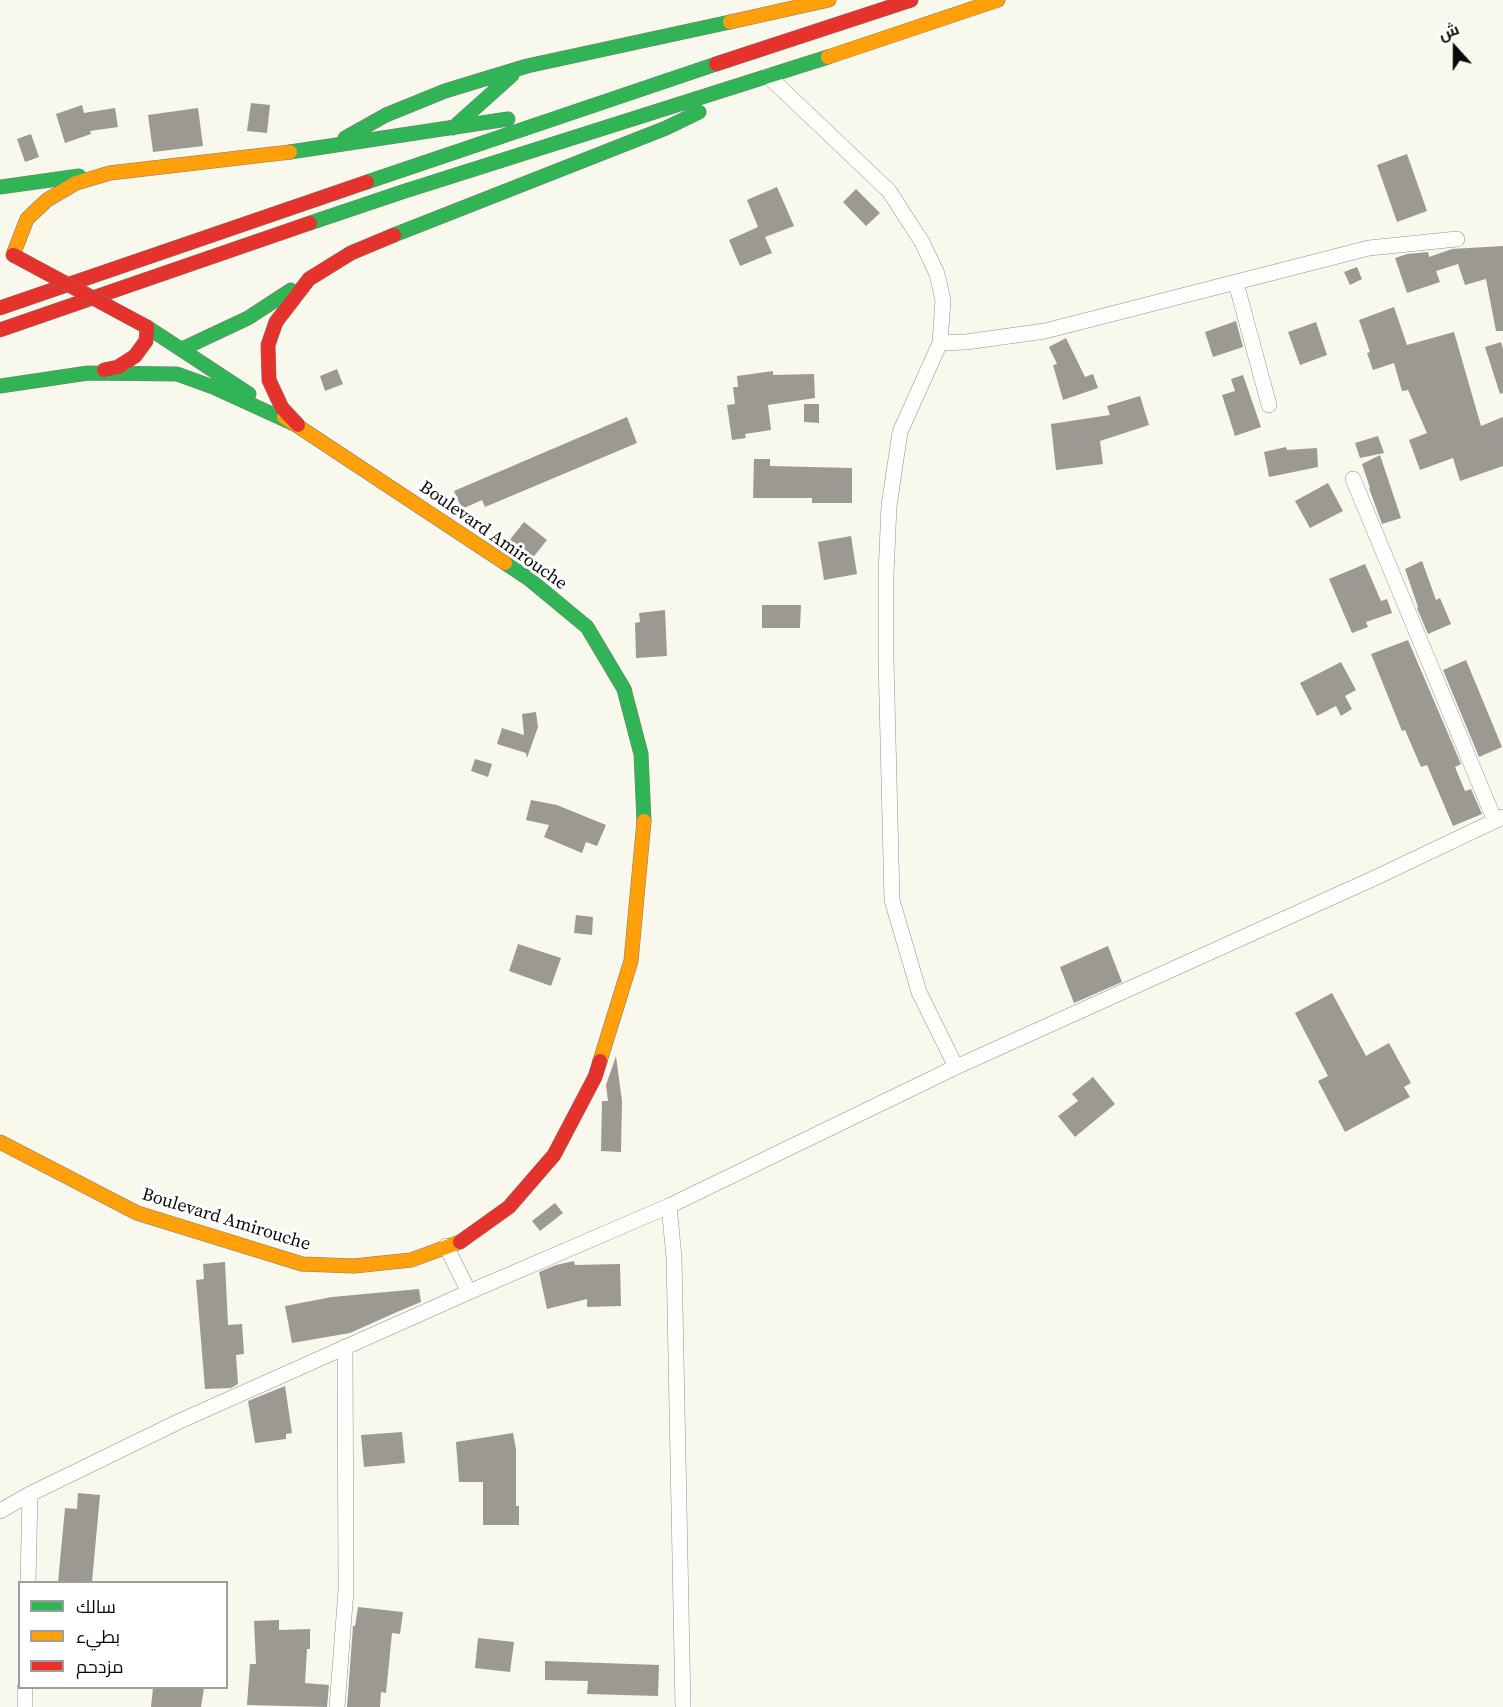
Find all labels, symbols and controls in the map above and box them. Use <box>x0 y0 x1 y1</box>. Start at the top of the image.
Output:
text: ش <box>1435 17 1462 45</box>
north arrow <box>1425 18 1485 78</box>
street label: Boulevard Amirouche <box>415 477 571 595</box>
street label: Boulevard Amirouche <box>139 1184 313 1256</box>
legend <box>18 1581 228 1689</box>
text: سالك <box>76 1594 116 1619</box>
text: بطيء <box>76 1624 120 1649</box>
text: مزدحم <box>76 1654 124 1679</box>

